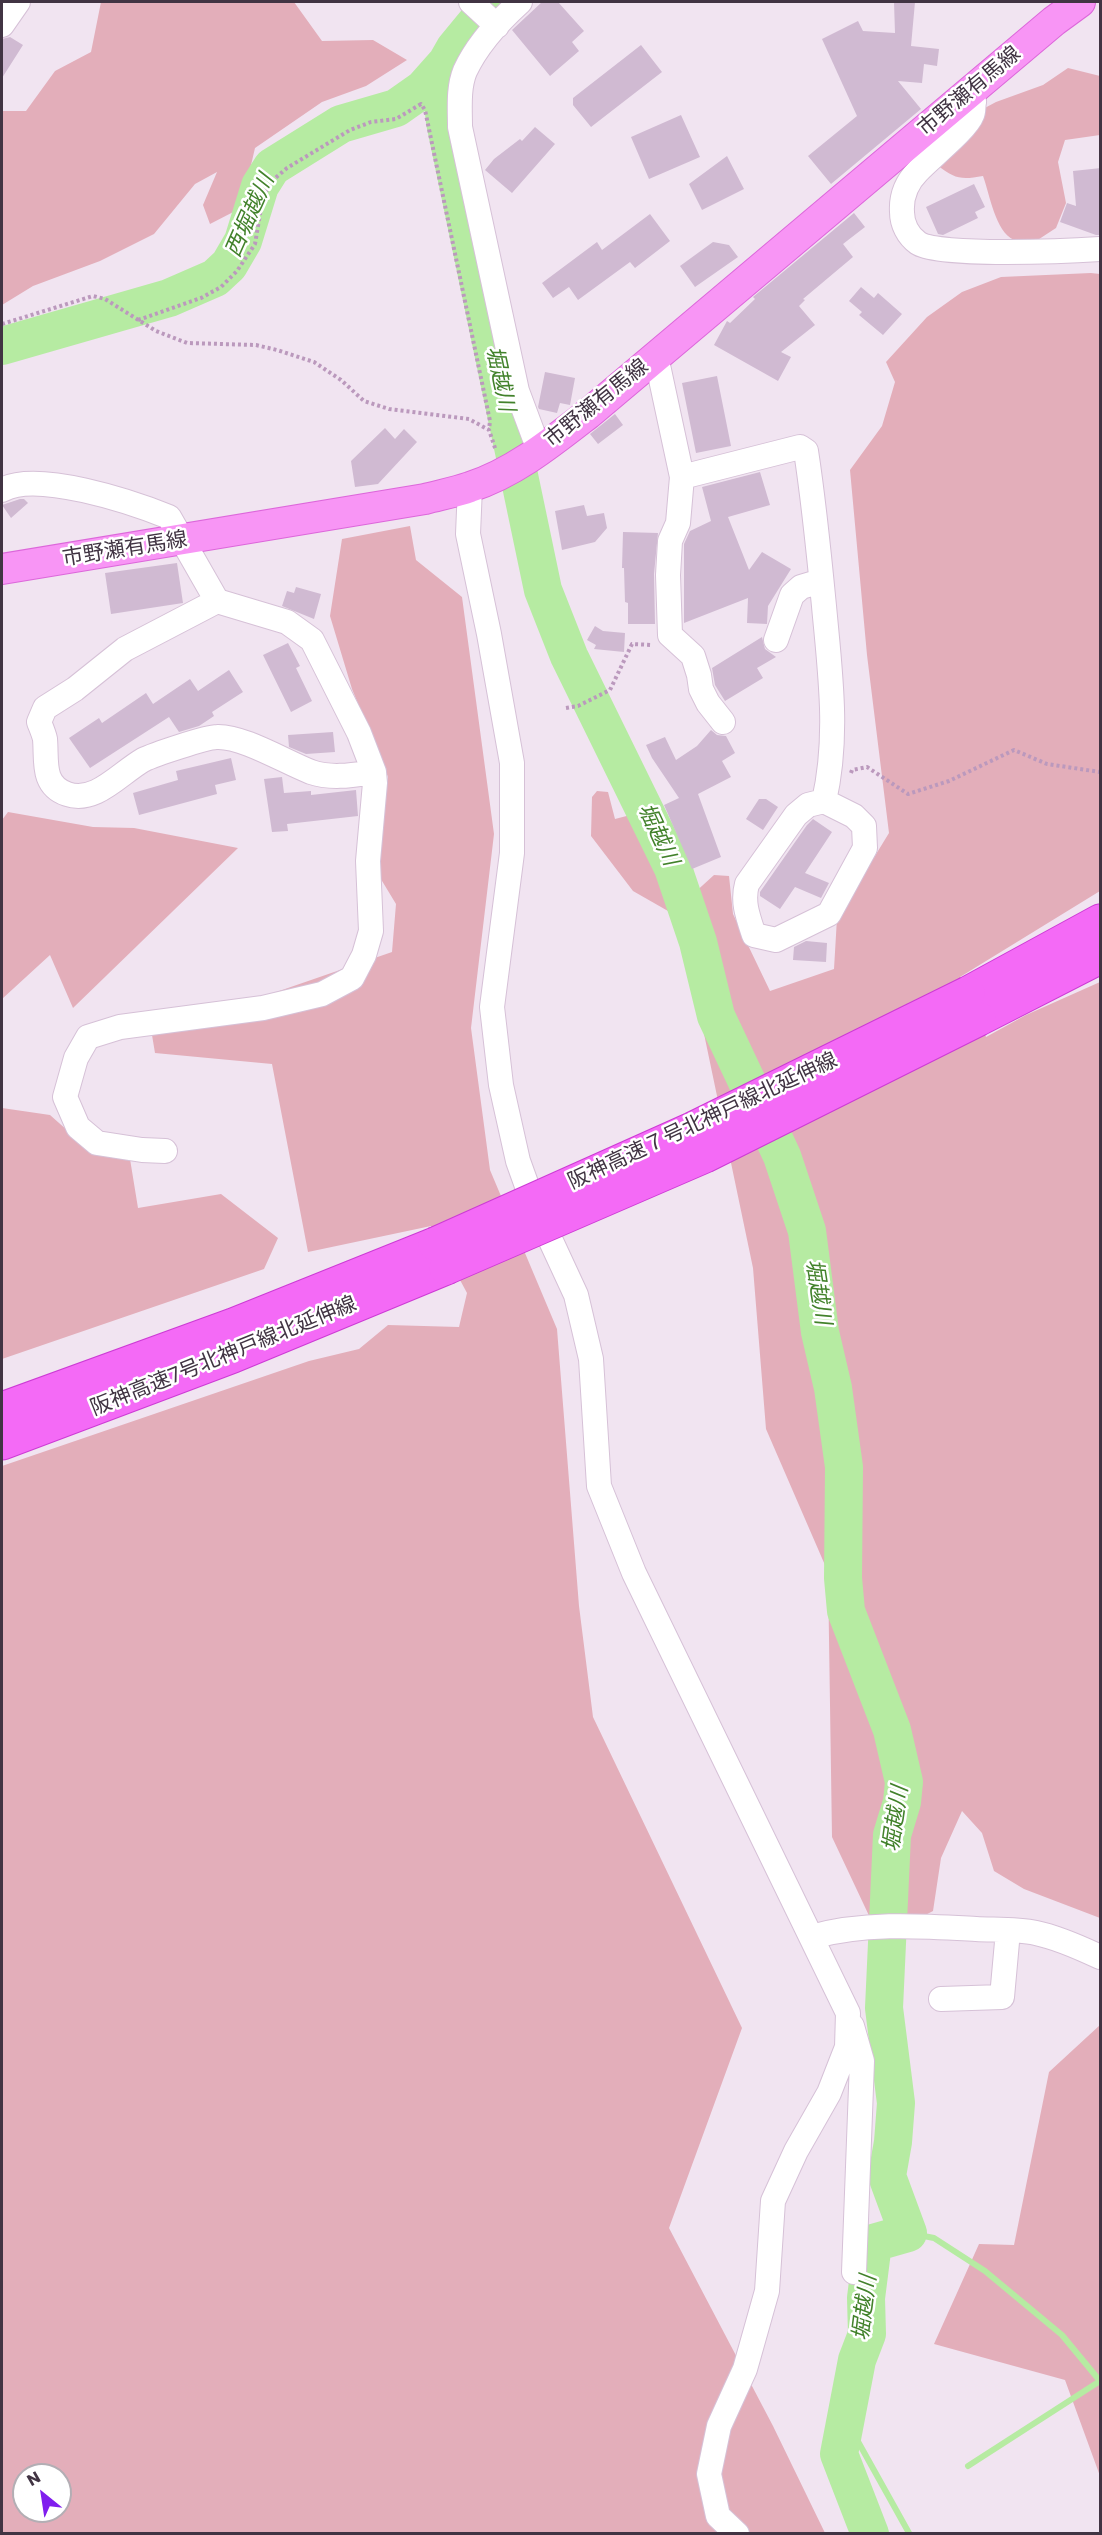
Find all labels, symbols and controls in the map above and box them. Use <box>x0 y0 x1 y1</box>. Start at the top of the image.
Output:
street label: 市野瀬有馬線 <box>914 42 1026 142</box>
water label: 西堀越川 <box>221 170 281 262</box>
water label: 堀越川 <box>479 344 519 414</box>
street label: 市野瀬有馬線 <box>540 355 654 453</box>
street label: 市野瀬有馬線 <box>61 528 189 572</box>
water label: 堀越川 <box>631 800 683 870</box>
street label: 阪神高速７号北神戸線北延伸線 <box>564 1048 842 1196</box>
water label: 堀越川 <box>799 1257 835 1327</box>
street label: 阪神高速7号北神戸線北延伸線 <box>87 1292 361 1422</box>
water label: 堀越川 <box>879 1784 915 1854</box>
water label: 堀越川 <box>849 2274 883 2342</box>
north arrow <box>12 2463 72 2523</box>
text: N <box>23 2466 45 2492</box>

